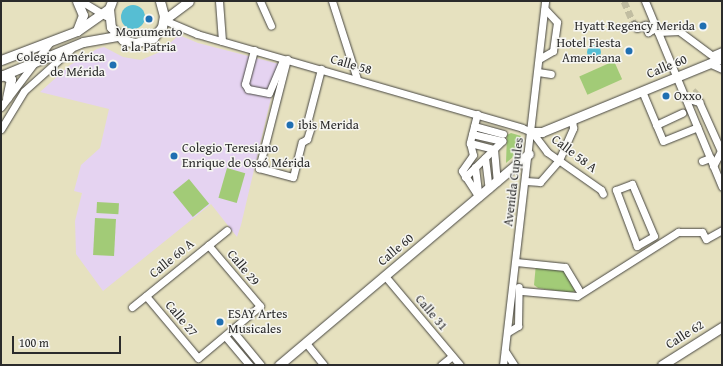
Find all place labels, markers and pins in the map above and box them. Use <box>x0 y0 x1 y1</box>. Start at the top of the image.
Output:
marker: Monumento a la Patria <box>144 14 154 24</box>
place label: Hyatt Regency Merida <box>575 18 695 34</box>
marker: Hyatt Regency Merida <box>698 21 708 31</box>
place label: Monumento a la Patria <box>116 25 182 56</box>
place label: Hotel Fiesta Americana <box>557 36 621 67</box>
marker: Hotel Fiesta Americana <box>624 46 634 56</box>
place label: Colegio América de Mérida <box>16 50 105 81</box>
marker: Colegio América de Mérida <box>108 60 118 70</box>
place label: Oxxo <box>674 88 702 104</box>
marker: Oxxo <box>661 91 671 101</box>
place label: ibis Merida <box>298 117 359 133</box>
marker: ibis Merida <box>285 120 295 130</box>
place label: Colegio Teresiano Enrique de Ossó Mérida <box>182 141 310 172</box>
marker: Colegio Teresiano Enrique de Ossó Mérida <box>169 151 179 161</box>
place label: ESAY Artes Musicales <box>228 307 287 338</box>
marker: ESAY Artes Musicales <box>215 317 225 327</box>

